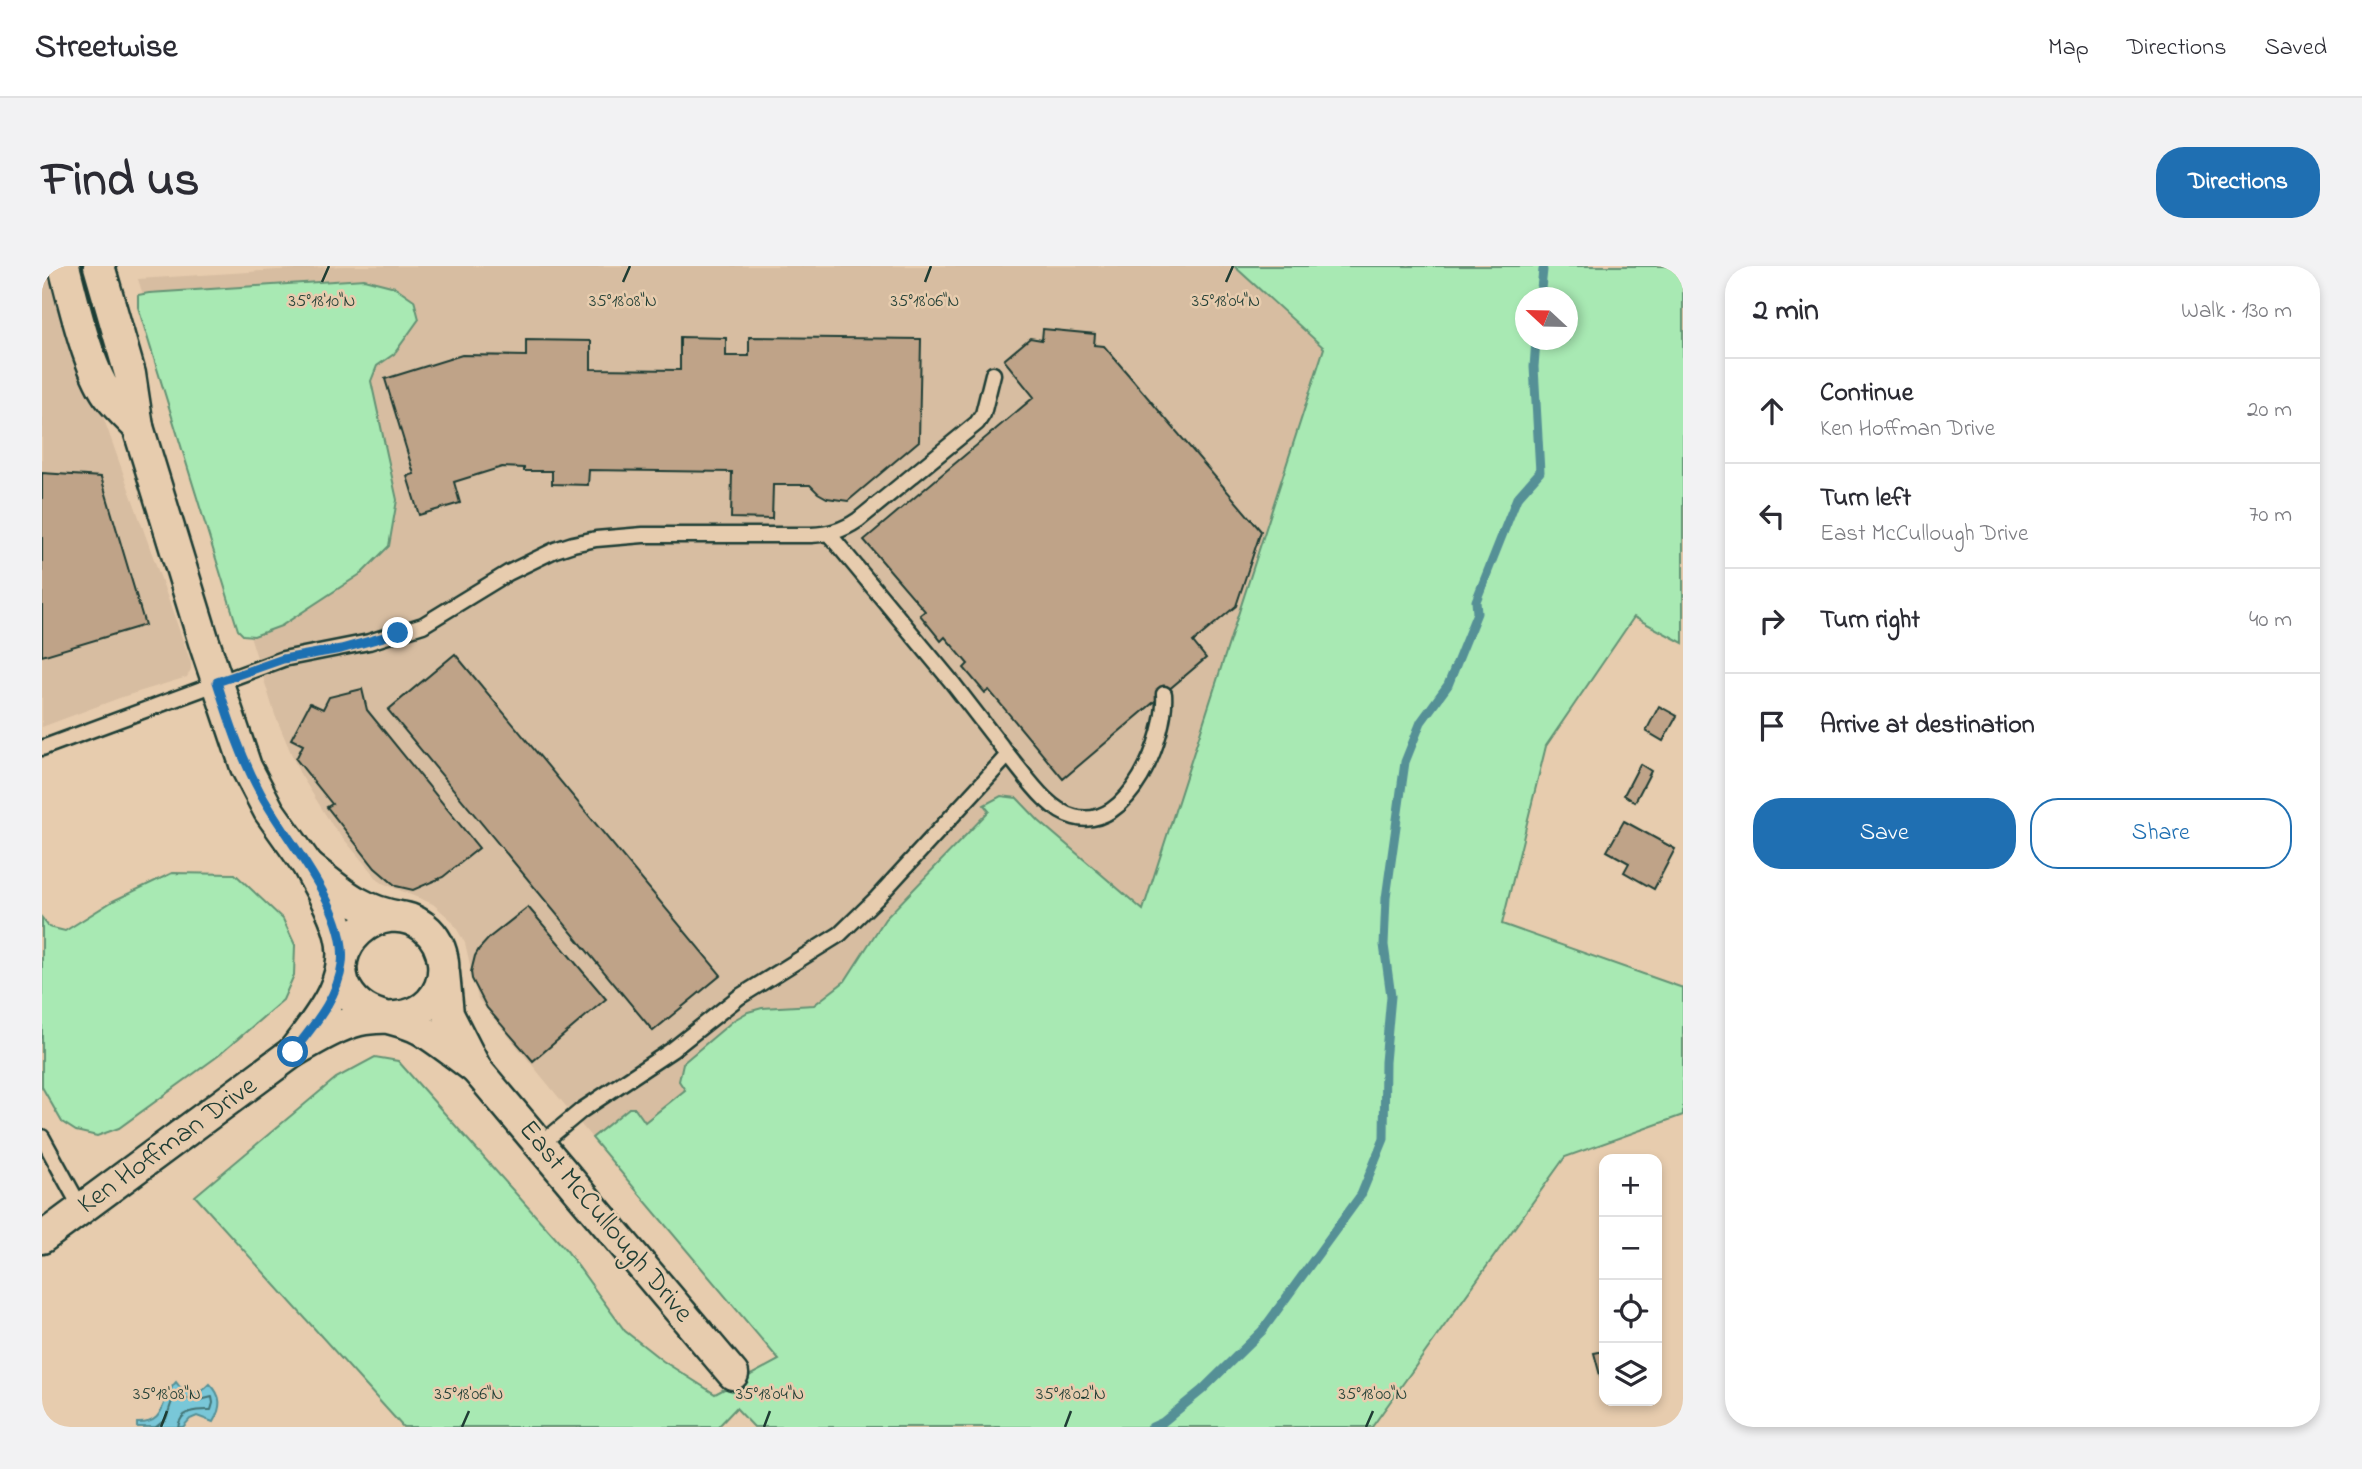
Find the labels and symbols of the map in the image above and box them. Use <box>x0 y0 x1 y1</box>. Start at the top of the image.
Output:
north arrow <box>1515 287 1578 350</box>
text: 35°18'10"N <box>289 289 355 315</box>
text: 35°18'08"N <box>589 289 657 315</box>
text: 35°18'06"N <box>891 289 959 315</box>
text: 35°18'04"N <box>1192 289 1260 315</box>
route end <box>382 617 413 648</box>
route start <box>277 1036 308 1067</box>
street label: Ken Hoffman Drive <box>70 1067 267 1225</box>
street label: East McCullough Drive <box>508 1112 703 1333</box>
text: 35°18'08"N <box>133 1382 201 1408</box>
text: 35°18'06"N <box>435 1382 503 1408</box>
text: 35°18'04"N <box>736 1382 804 1408</box>
text: 35°18'02"N <box>1036 1382 1106 1408</box>
text: 35°18'00"N <box>1339 1382 1407 1408</box>

